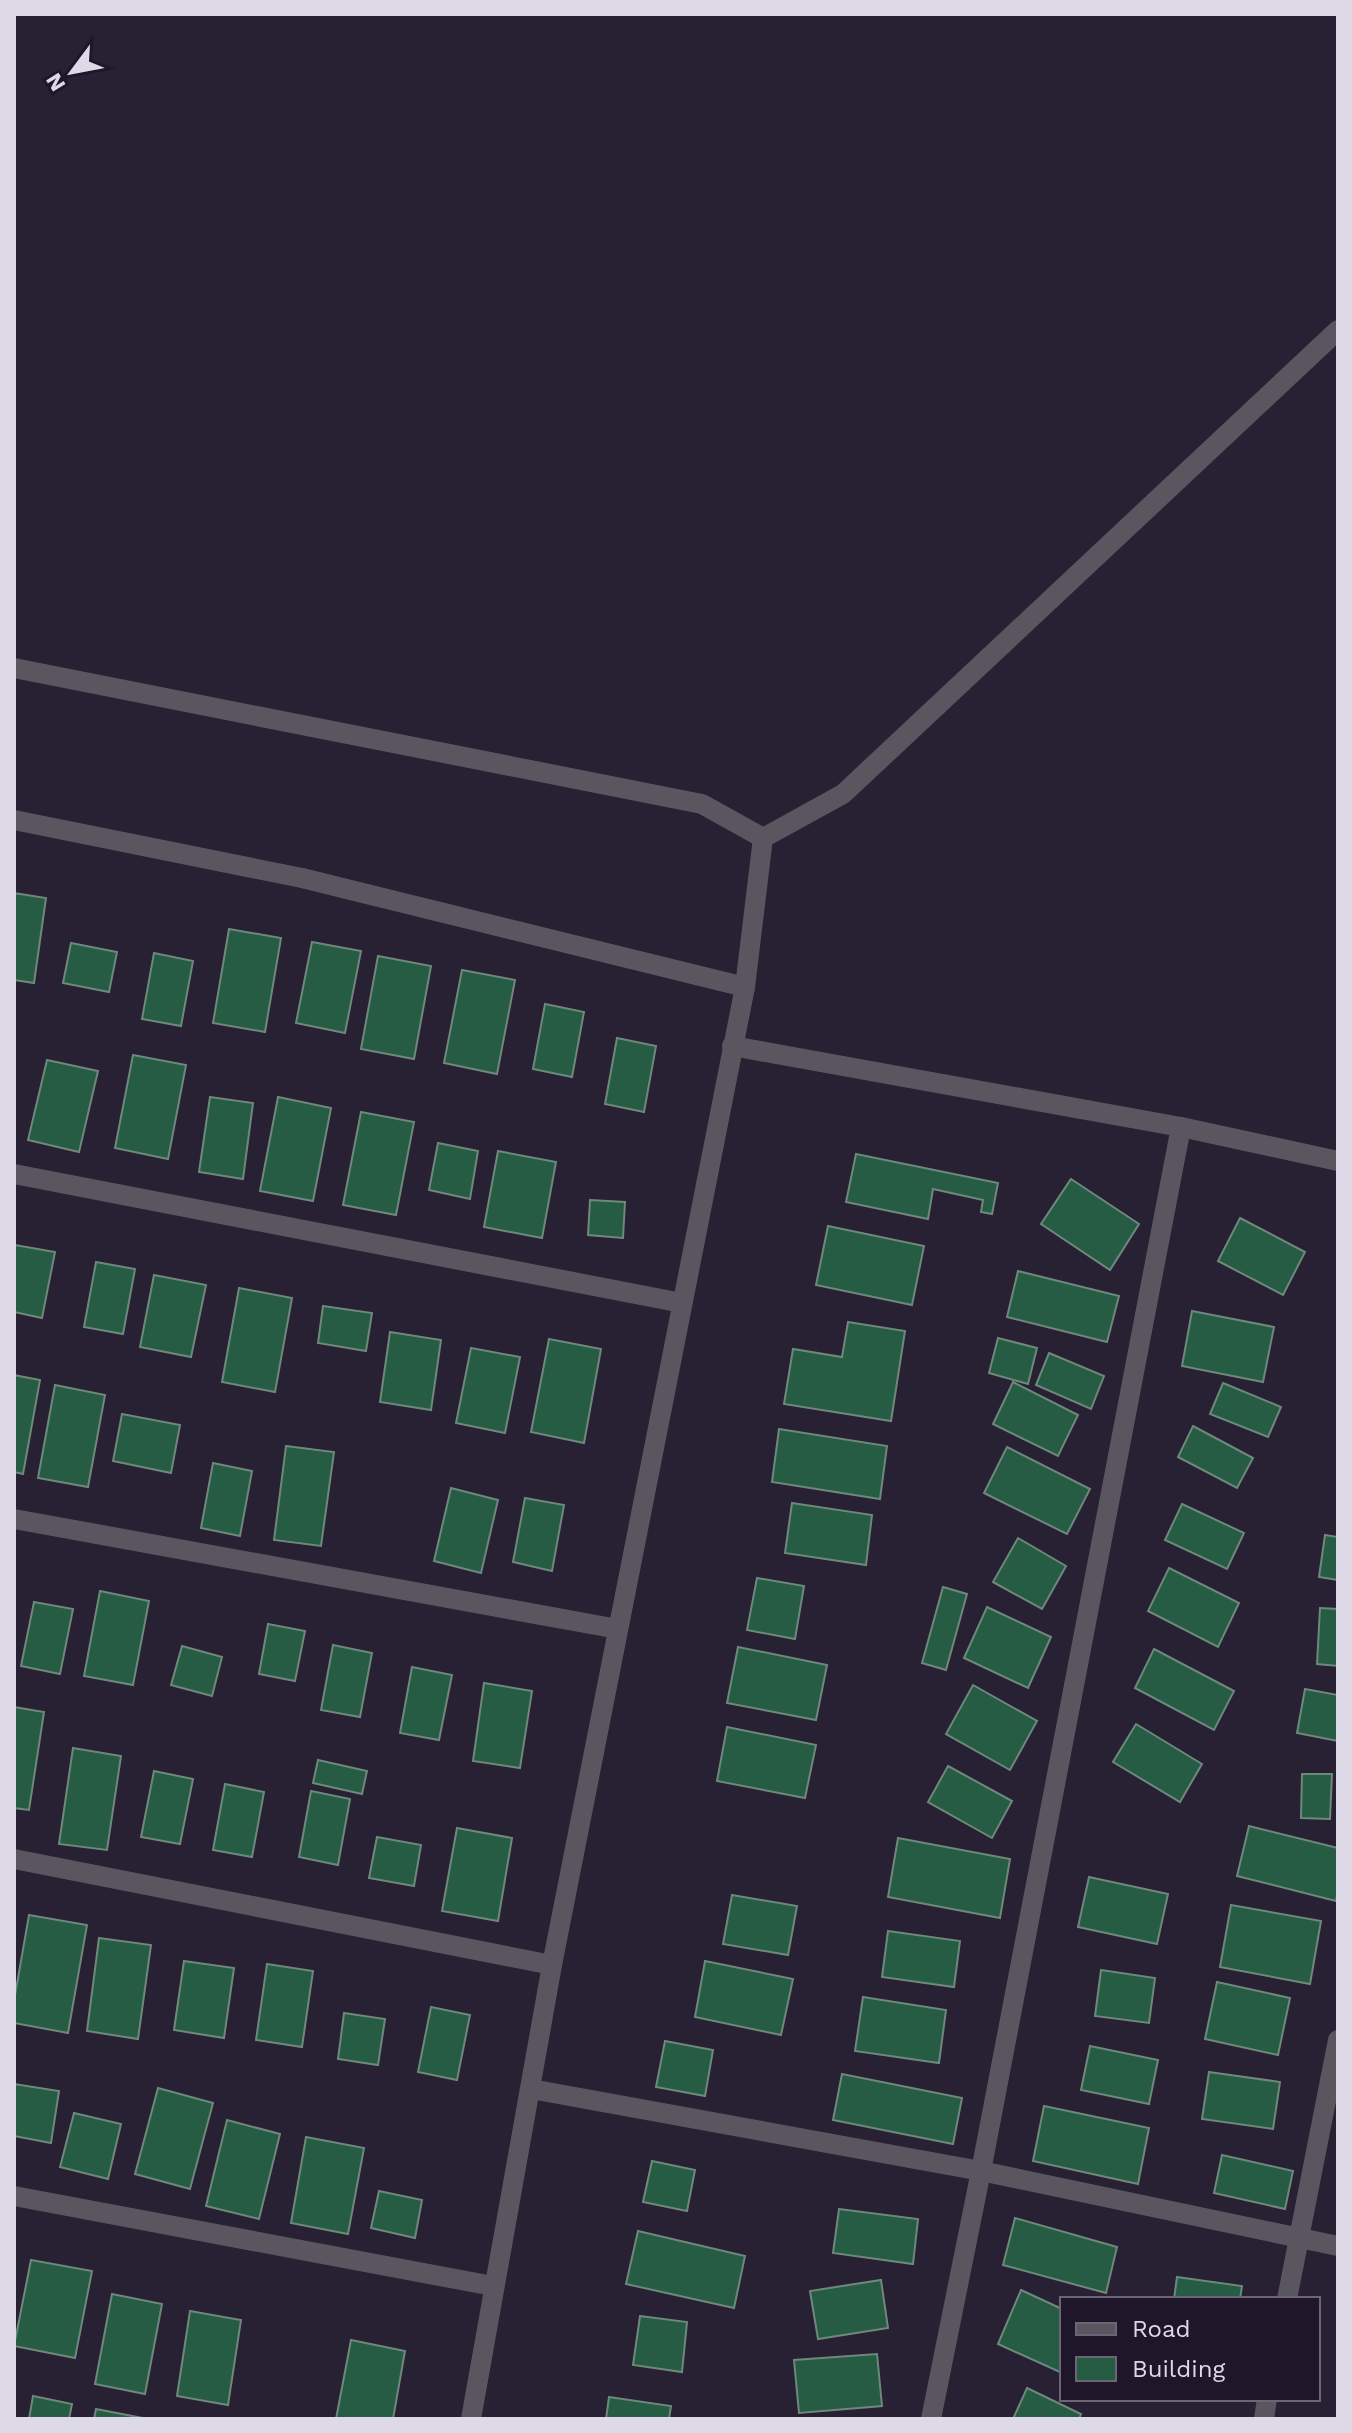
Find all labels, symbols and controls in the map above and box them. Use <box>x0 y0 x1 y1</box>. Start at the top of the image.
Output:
north arrow <box>32 32 112 112</box>
text: N <box>41 69 70 96</box>
legend <box>1060 2297 1320 2401</box>
text: Road <box>1132 2315 1191 2343</box>
text: Building <box>1132 2355 1225 2383</box>

